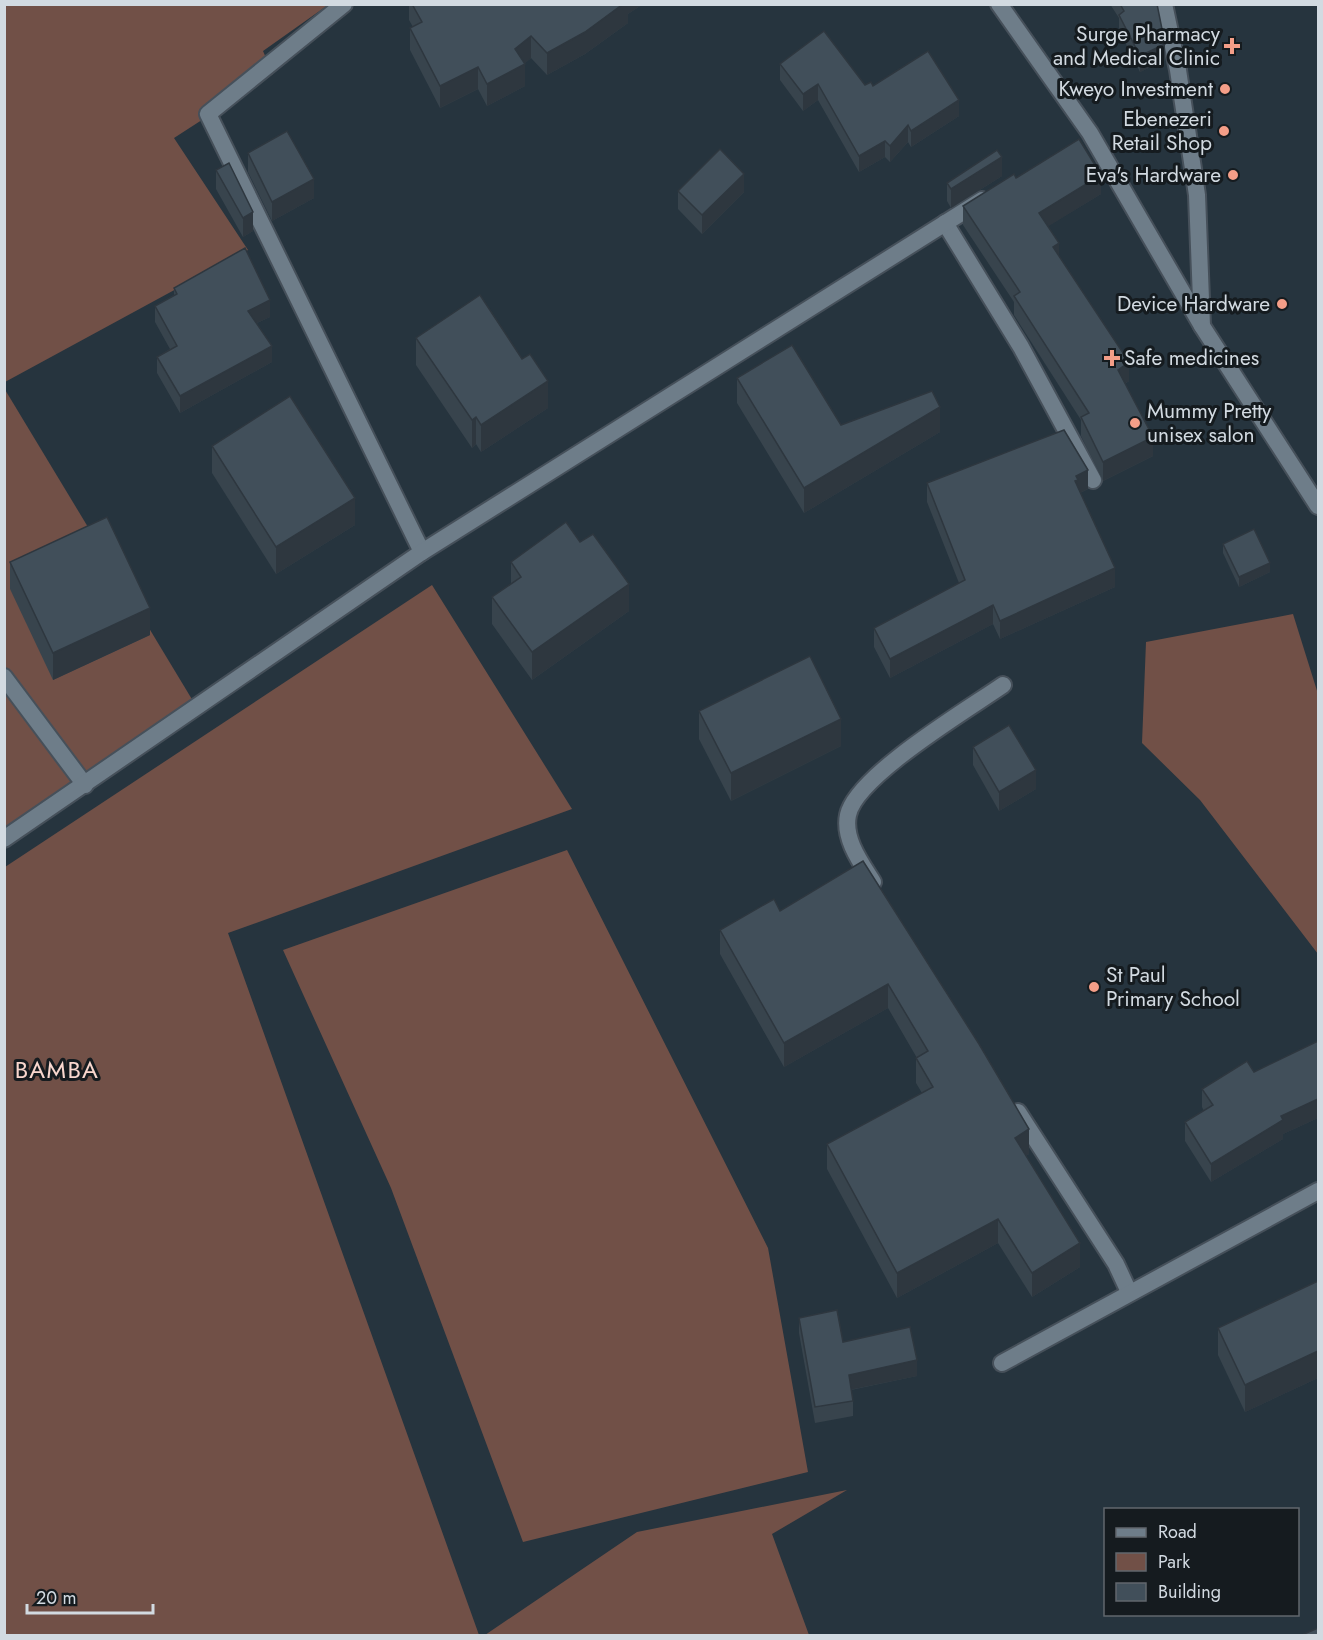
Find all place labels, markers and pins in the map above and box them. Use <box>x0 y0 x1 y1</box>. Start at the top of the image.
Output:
place label: Surge Pharmacy and Medical Clinic <box>1053 19 1221 73</box>
marker: Surge Pharmacy and Medical Clinic <box>1225 39 1239 53</box>
place label: Kweyo Investment <box>1058 74 1213 104</box>
marker: Kweyo Investment <box>1218 82 1232 96</box>
place label: Ebenezeri Retail Shop <box>1112 104 1212 158</box>
marker: Ebenezeri Retail Shop <box>1217 124 1231 138</box>
place label: Eva's Hardware <box>1086 160 1221 190</box>
marker: Eva's Hardware <box>1226 168 1240 182</box>
place label: Device Hardware <box>1117 289 1270 319</box>
marker: Device Hardware <box>1275 297 1289 311</box>
place label: Safe medicines <box>1124 343 1259 373</box>
marker: Safe medicines <box>1105 351 1119 365</box>
place label: Mummy Pretty unisex salon <box>1147 396 1272 450</box>
marker: Mummy Pretty unisex salon <box>1128 416 1142 430</box>
place label: St Paul Primary School <box>1106 960 1240 1014</box>
marker: St Paul Primary School <box>1087 980 1101 994</box>

